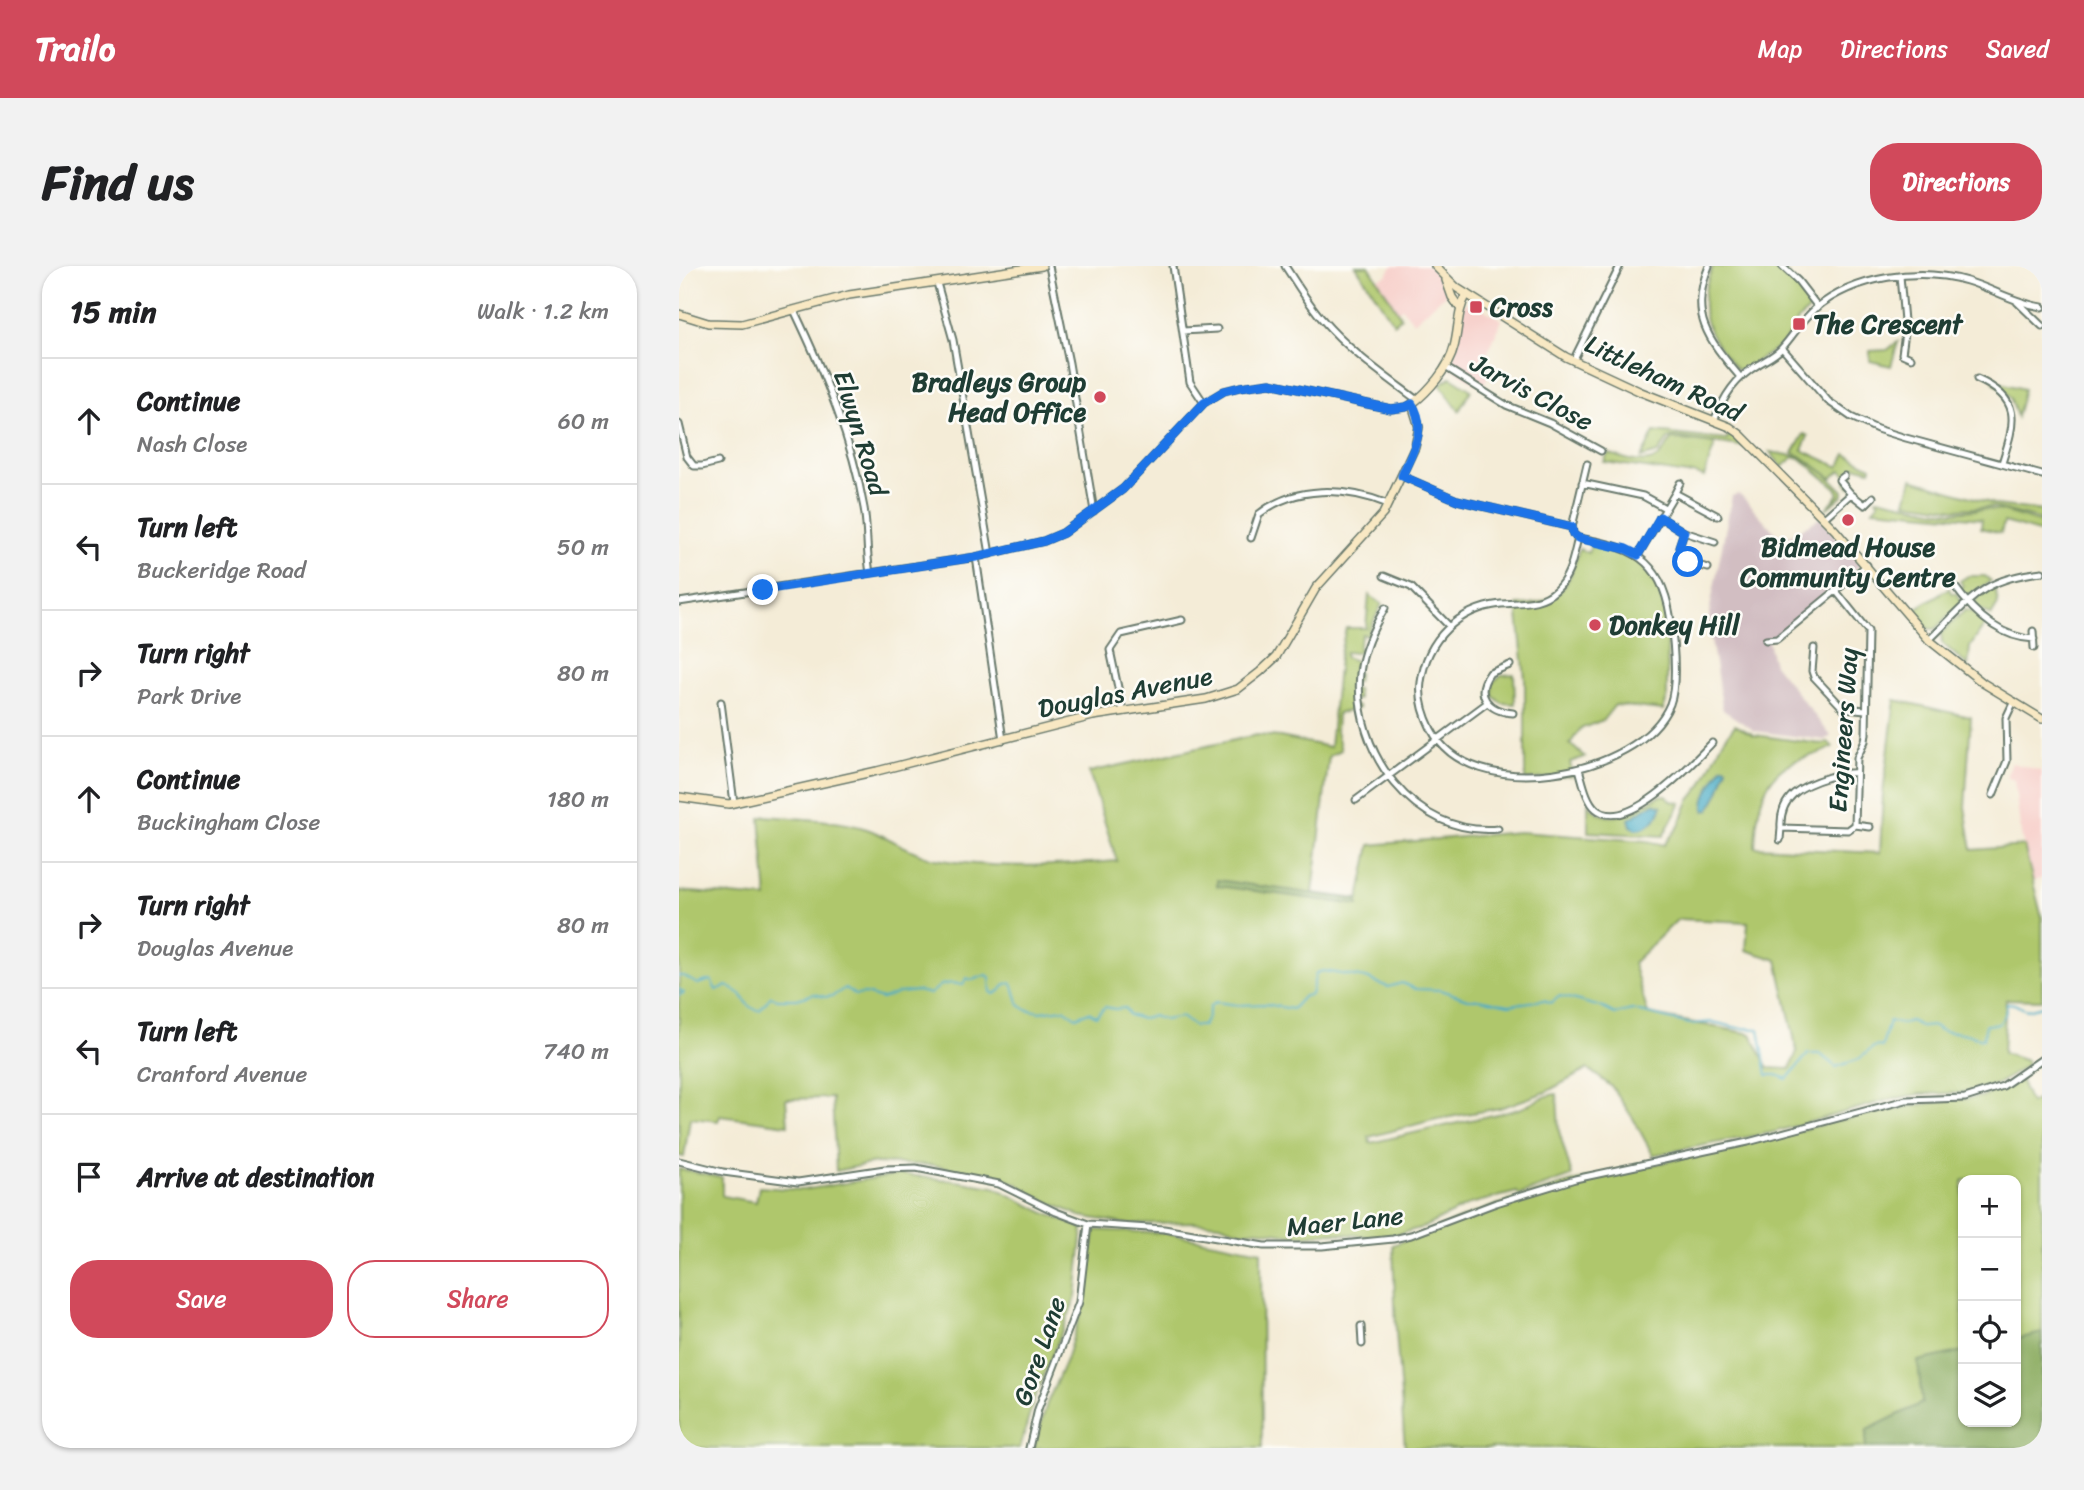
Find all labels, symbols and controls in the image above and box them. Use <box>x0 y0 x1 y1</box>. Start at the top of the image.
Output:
text: Trailo <box>35 20 115 78</box>
text: Map <box>1758 28 1802 70</box>
text: Directions <box>1840 28 1948 70</box>
text: Saved <box>1986 28 2049 70</box>
text: Find us <box>42 139 194 226</box>
button: Directions <box>1870 143 2042 221</box>
place label: Cross <box>1489 284 1554 330</box>
text: 15 min <box>70 285 157 339</box>
text: Walk · 1.2 km <box>477 291 609 332</box>
marker: Cross <box>1468 299 1484 315</box>
place label: The Crescent <box>1813 301 1964 347</box>
marker: The Crescent <box>1791 316 1807 332</box>
street label: Littleham Road <box>1577 321 1753 436</box>
street label: Jarvis Close <box>1461 340 1602 444</box>
place label: Bradleys Group Head Office <box>912 359 1086 435</box>
street label: Elwyn Road <box>820 364 903 504</box>
text: Continue <box>137 378 240 424</box>
marker: Bradleys Group Head Office <box>1092 389 1108 405</box>
text: 60 m <box>558 401 609 442</box>
icon: ahead <box>70 402 108 440</box>
text: Nash Close <box>137 424 247 465</box>
text: Turn left <box>137 504 237 550</box>
marker: Bidmead House Community Centre <box>1840 512 1856 528</box>
place label: Bidmead House Community Centre <box>1739 524 1956 600</box>
text: 50 m <box>557 527 609 568</box>
icon: left <box>70 528 108 566</box>
route start <box>1672 546 1703 577</box>
text: Buckeridge Road <box>137 550 306 591</box>
route end <box>747 574 778 605</box>
place label: Donkey Hill <box>1609 602 1741 648</box>
marker: Donkey Hill <box>1587 617 1603 633</box>
text: Turn right <box>137 630 250 676</box>
street label: Engineers Way <box>1814 646 1872 814</box>
street label: Douglas Avenue <box>1034 652 1217 731</box>
text: 80 m <box>557 653 609 694</box>
icon: right <box>70 654 108 692</box>
text: Park Drive <box>137 676 241 717</box>
text: Continue <box>137 756 240 802</box>
text: 180 m <box>547 779 609 820</box>
icon: ahead <box>70 780 108 818</box>
text: Buckingham Close <box>137 802 320 843</box>
text: Turn right <box>137 882 250 928</box>
text: 80 m <box>557 905 609 946</box>
icon: right <box>70 906 108 944</box>
text: Douglas Avenue <box>137 928 293 969</box>
text: Turn left <box>137 1008 237 1054</box>
text: 740 m <box>543 1031 609 1072</box>
icon: left <box>70 1032 108 1070</box>
text: Cranford Avenue <box>137 1054 307 1095</box>
text: Arrive at destination <box>137 1154 374 1200</box>
icon: arrive <box>70 1158 108 1196</box>
map controls <box>1958 1175 2021 1427</box>
button: + <box>1958 1175 2021 1238</box>
street label: Maer Lane <box>1284 1192 1406 1250</box>
button: − <box>1958 1238 2021 1301</box>
button: Save <box>70 1260 333 1338</box>
button: Share <box>347 1260 609 1338</box>
street label: Gore Lane <box>999 1290 1079 1412</box>
button: locate <box>1958 1301 2021 1364</box>
button: layers <box>1958 1364 2021 1427</box>

